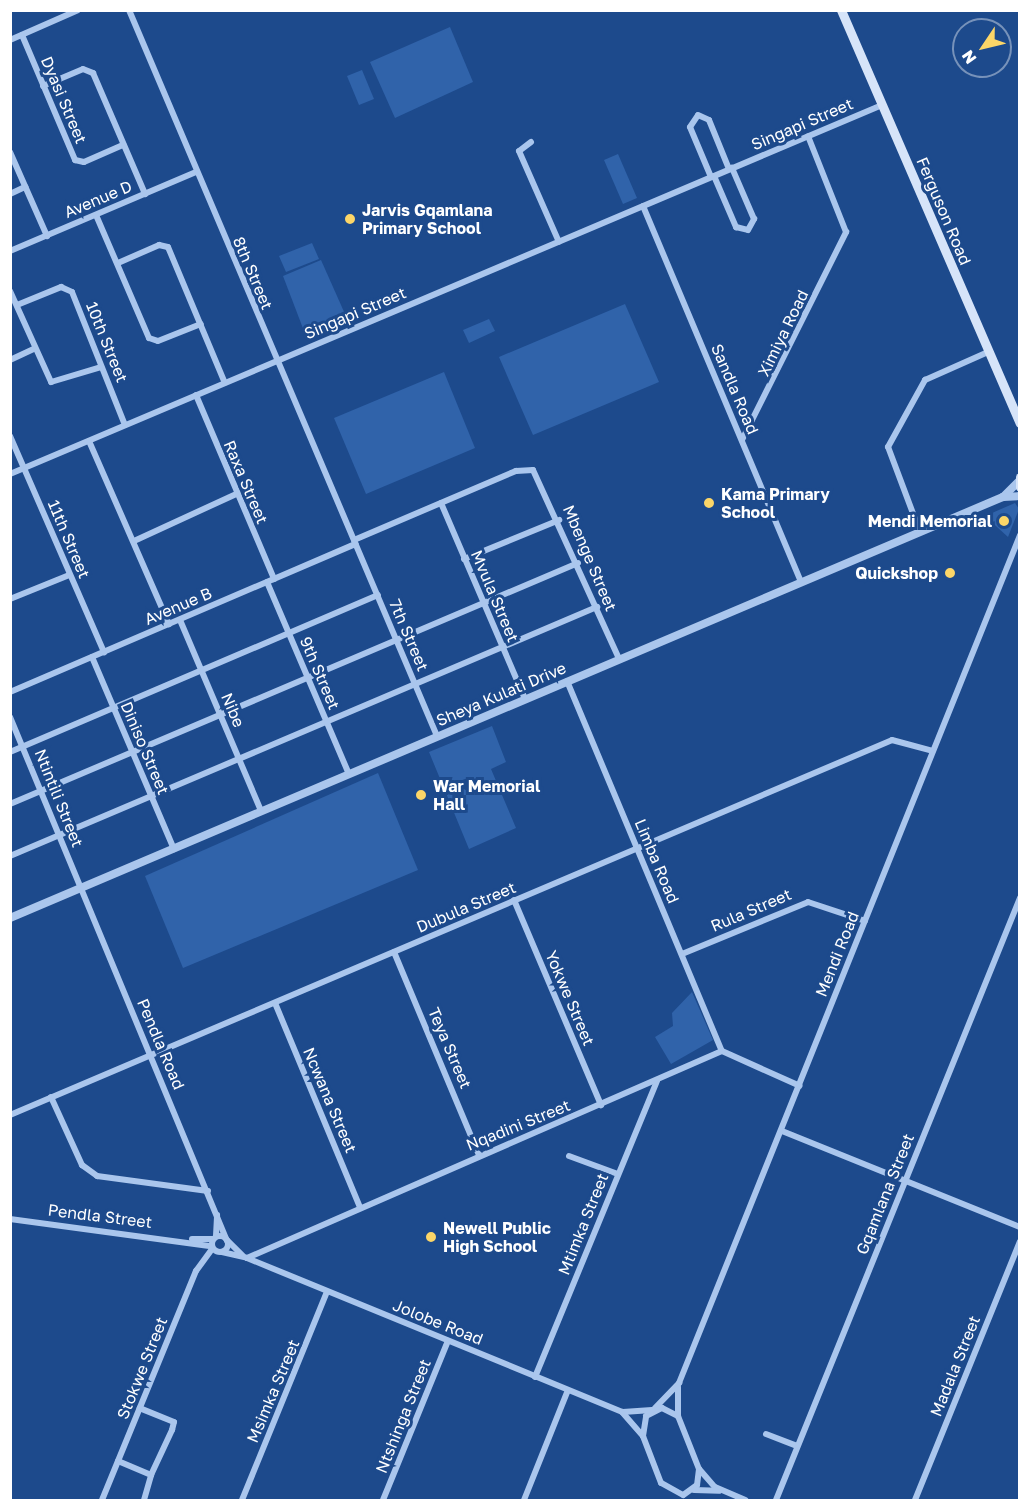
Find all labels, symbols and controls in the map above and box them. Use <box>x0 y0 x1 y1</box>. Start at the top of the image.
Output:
north arrow <box>952 18 1012 78</box>
text: N <box>957 46 981 68</box>
street label: Dyasi Street <box>37 54 91 146</box>
street label: Singapi Street <box>748 94 856 154</box>
street label: Ferguson Road <box>913 154 975 268</box>
street label: Avenue D <box>61 176 135 222</box>
place label: Jarvis Gqamlana Primary School <box>362 200 492 238</box>
marker: Jarvis Gqamlana Primary School <box>343 212 357 226</box>
street label: 8th Street <box>229 234 277 312</box>
street label: Singapi Street <box>301 283 409 343</box>
street label: Ximiya Road <box>754 287 812 379</box>
street label: 10th Street <box>82 299 132 385</box>
street label: Sandla Road <box>707 341 763 437</box>
street label: Raxa Street <box>220 437 272 527</box>
place label: Kama Primary School <box>721 484 830 522</box>
marker: Kama Primary School <box>702 496 716 510</box>
street label: 11th Street <box>44 497 94 581</box>
street label: Mbenge Street <box>559 502 621 614</box>
place label: Mendi Memorial <box>868 511 992 531</box>
marker: Mendi Memorial <box>997 514 1011 528</box>
street label: Mvula Street <box>467 547 523 645</box>
place label: Quickshop <box>855 563 938 583</box>
marker: Quickshop <box>943 566 957 580</box>
street label: Avenue B <box>141 583 215 629</box>
street label: 7th Street <box>385 596 433 674</box>
street label: 9th Street <box>296 634 344 712</box>
street label: Sheya Kulati Drive <box>433 658 569 730</box>
street label: Nibe <box>217 690 249 730</box>
street label: Diniso Street <box>117 699 173 797</box>
street label: Ntintili Street <box>31 746 87 850</box>
place label: War Memorial Hall <box>433 776 540 814</box>
marker: War Memorial Hall <box>414 788 428 802</box>
street label: Limba Road <box>631 816 683 906</box>
street label: Dubula Street <box>413 877 519 937</box>
street label: Rula Street <box>708 884 794 936</box>
street label: Mendi Road <box>811 909 863 999</box>
street label: Yokwe Street <box>541 948 599 1048</box>
street label: Pendla Road <box>133 996 189 1092</box>
street label: Teya Street <box>424 1005 476 1091</box>
street label: Ncwana Street <box>299 1044 361 1156</box>
street label: Nqadini Street <box>463 1095 573 1155</box>
street label: Gqamlana Street <box>852 1131 918 1257</box>
street label: Mtimka Street <box>554 1170 612 1278</box>
street label: Pendla Street <box>47 1200 153 1232</box>
place label: Newell Public High School <box>443 1218 551 1256</box>
marker: Newell Public High School <box>424 1230 438 1244</box>
street label: Jolobe Road <box>390 1295 486 1349</box>
street label: Madala Street <box>926 1313 984 1419</box>
street label: Stokwe Street <box>113 1314 171 1422</box>
street label: Msimka Street <box>243 1337 303 1445</box>
street label: Ntshinga Street <box>371 1356 435 1476</box>

